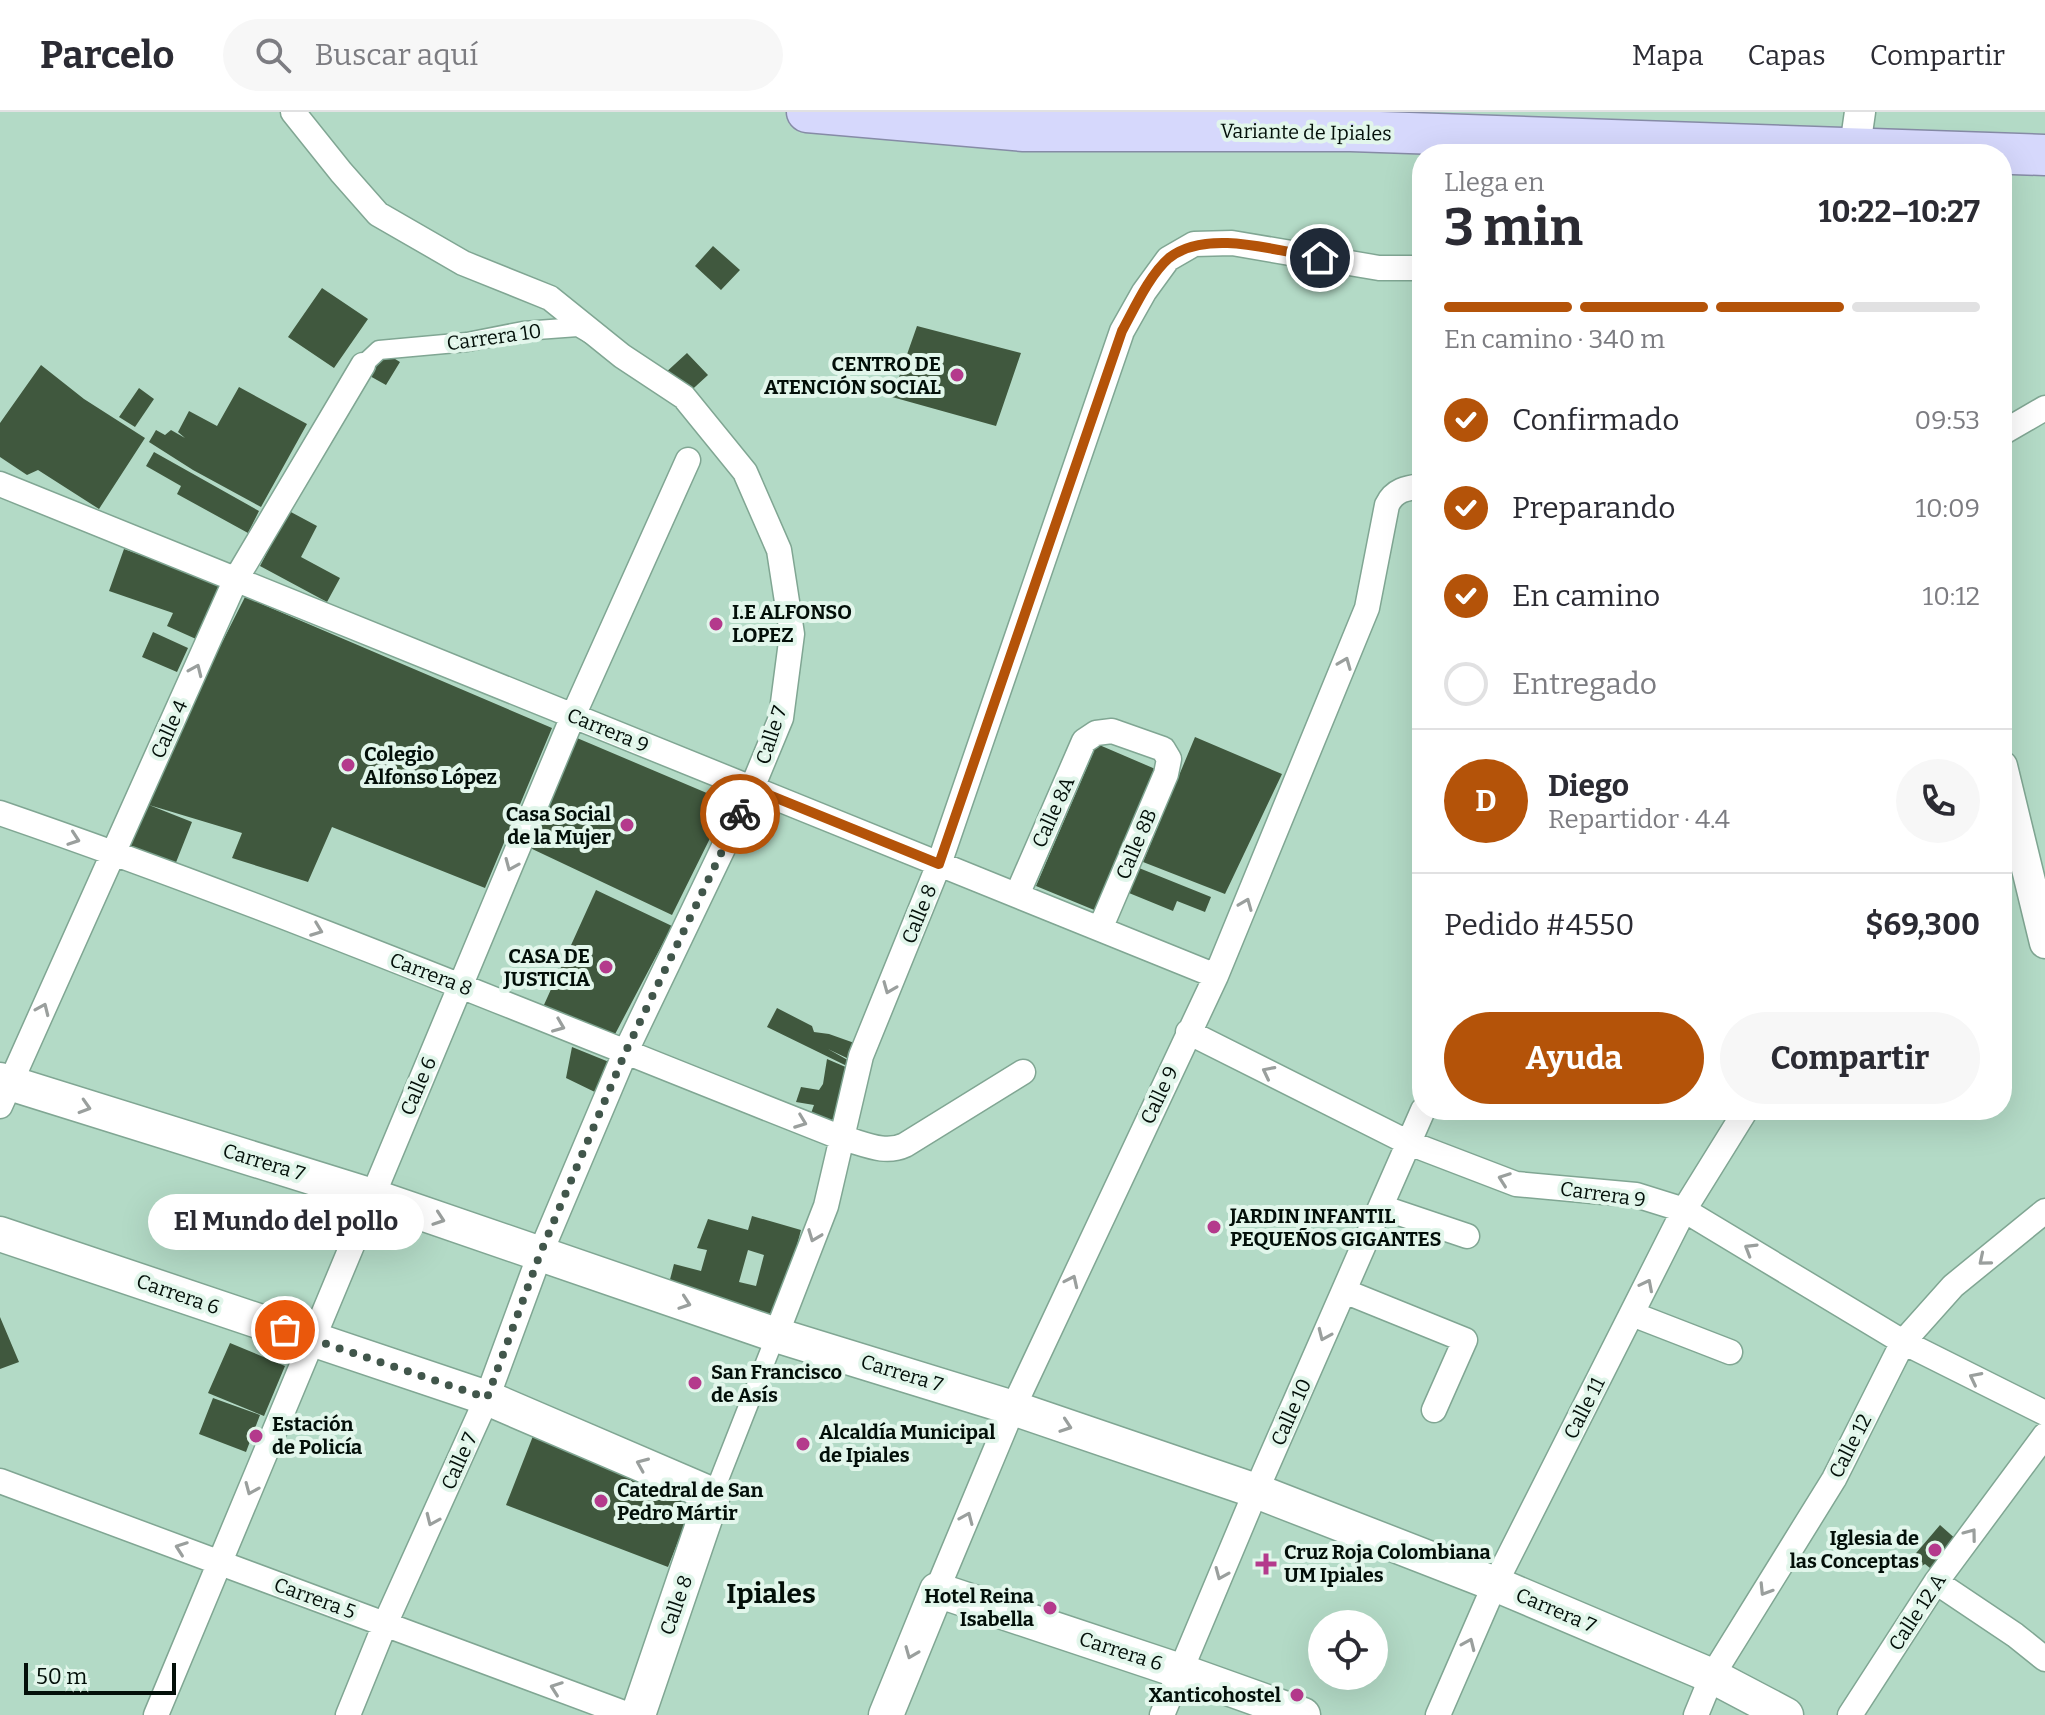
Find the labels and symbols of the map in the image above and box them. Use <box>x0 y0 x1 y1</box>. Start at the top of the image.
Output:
street label: Variante de Ipiales <box>1220 119 1392 145</box>
pin <box>1286 224 1354 292</box>
street label: Carrera 10 <box>445 318 543 356</box>
place label: CENTRO DE ATENCIÓN SOCIAL <box>764 352 941 399</box>
marker: CENTRO DE ATENCIÓN SOCIAL <box>948 366 966 384</box>
place label: I.E ALFONSO LOPEZ <box>732 600 852 647</box>
marker: I.E ALFONSO LOPEZ <box>707 615 725 633</box>
one-way arrow <box>1335 657 1351 671</box>
one-way arrow <box>186 664 202 678</box>
street label: Calle 4 <box>146 696 193 762</box>
street label: Carrera 9 <box>564 703 652 757</box>
street label: Calle 7 <box>750 703 792 767</box>
place label: Colegio Alfonso López <box>364 742 497 789</box>
marker: Colegio Alfonso López <box>339 756 357 774</box>
street label: Calle 8A <box>1027 772 1080 851</box>
courier <box>700 774 780 854</box>
place label: Casa Social de la Mujer <box>506 802 612 849</box>
street label: Calle 8B <box>1110 805 1162 883</box>
marker: Casa Social de la Mujer <box>618 816 636 834</box>
one-way arrow <box>66 829 80 845</box>
one-way arrow <box>504 857 520 871</box>
street label: Calle 8 <box>896 881 942 947</box>
one-way arrow <box>1236 897 1252 912</box>
one-way arrow <box>309 920 323 937</box>
place label: CASA DE JUSTICIA <box>503 944 591 991</box>
street label: Carrera 8 <box>386 947 476 1001</box>
marker: CASA DE JUSTICIA <box>597 958 615 976</box>
one-way arrow <box>882 980 898 994</box>
one-way arrow <box>34 1003 50 1018</box>
one-way arrow <box>551 1016 565 1032</box>
street label: Calle 6 <box>395 1053 441 1119</box>
street label: Calle 9 <box>1135 1062 1183 1128</box>
one-way arrow <box>1261 1067 1276 1082</box>
one-way arrow <box>77 1097 91 1113</box>
one-way arrow <box>793 1112 807 1129</box>
street label: Carrera 7 <box>220 1138 308 1186</box>
one-way arrow <box>1498 1172 1512 1189</box>
street label: Carrera 9 <box>1559 1176 1647 1212</box>
callout: El Mundo del pollo <box>147 1194 423 1250</box>
place label: JARDIN INFANTIL PEQUEÑOS GIGANTES <box>1229 1204 1442 1251</box>
one-way arrow <box>431 1209 445 1225</box>
marker: JARDIN INFANTIL PEQUEÑOS GIGANTES <box>1205 1218 1223 1236</box>
one-way arrow <box>807 1228 824 1242</box>
one-way arrow <box>1744 1244 1759 1259</box>
one-way arrow <box>1979 1250 1994 1265</box>
street label: Carrera 6 <box>133 1269 223 1319</box>
one-way arrow <box>1062 1275 1078 1289</box>
one-way arrow <box>1637 1279 1652 1294</box>
one-way arrow <box>677 1294 691 1310</box>
pin <box>251 1296 319 1364</box>
one-way arrow <box>1318 1327 1334 1341</box>
street label: Carrera 7 <box>858 1349 946 1397</box>
place label: San Francisco de Asís <box>711 1360 842 1407</box>
one-way arrow <box>1969 1372 1984 1388</box>
street label: Calle 11 <box>1558 1373 1610 1443</box>
marker: San Francisco de Asís <box>686 1374 704 1392</box>
street label: Calle 10 <box>1266 1375 1316 1449</box>
street label: Calle 12 <box>1824 1410 1876 1482</box>
place label: Estación de Policía <box>272 1412 362 1459</box>
one-way arrow <box>1058 1416 1072 1432</box>
place label: Alcaldía Municipal de Ipiales <box>819 1420 995 1467</box>
marker: Estación de Policía <box>247 1427 265 1445</box>
street label: Calle 7 <box>436 1429 482 1493</box>
marker: Alcaldía Municipal de Ipiales <box>794 1435 812 1453</box>
one-way arrow <box>636 1458 650 1474</box>
place label: Catedral de San Pedro Mártir <box>617 1478 764 1525</box>
one-way arrow <box>244 1481 260 1495</box>
marker: Catedral de San Pedro Mártir <box>592 1492 610 1510</box>
one-way arrow <box>426 1512 442 1527</box>
one-way arrow <box>957 1512 973 1527</box>
place label: Iglesia de las Conceptas <box>1790 1526 1919 1573</box>
one-way arrow <box>1962 1528 1976 1543</box>
place label: Cruz Roja Colombiana UM Ipiales <box>1284 1540 1491 1587</box>
one-way arrow <box>175 1541 189 1558</box>
marker: Iglesia de las Conceptas <box>1926 1541 1944 1559</box>
marker: Cruz Roja Colombiana UM Ipiales <box>1255 1553 1277 1575</box>
one-way arrow <box>1215 1566 1231 1580</box>
street label: Calle 12 A <box>1883 1568 1951 1655</box>
street label: Carrera 5 <box>271 1572 359 1624</box>
street label: Calle 8 <box>655 1572 697 1638</box>
district label: Ipiales <box>726 1577 816 1610</box>
one-way arrow <box>1760 1581 1775 1596</box>
street label: Carrera 7 <box>1512 1582 1600 1638</box>
place label: Hotel Reina Isabella <box>924 1584 1034 1631</box>
marker: Hotel Reina Isabella <box>1041 1599 1059 1617</box>
street label: Carrera 6 <box>1076 1626 1166 1676</box>
one-way arrow <box>1460 1637 1476 1652</box>
one-way arrow <box>905 1645 921 1659</box>
scale bar <box>24 1659 176 1695</box>
one-way arrow <box>550 1681 564 1698</box>
place label: Xanticohostel <box>1149 1683 1281 1707</box>
marker: Xanticohostel <box>1288 1686 1306 1704</box>

